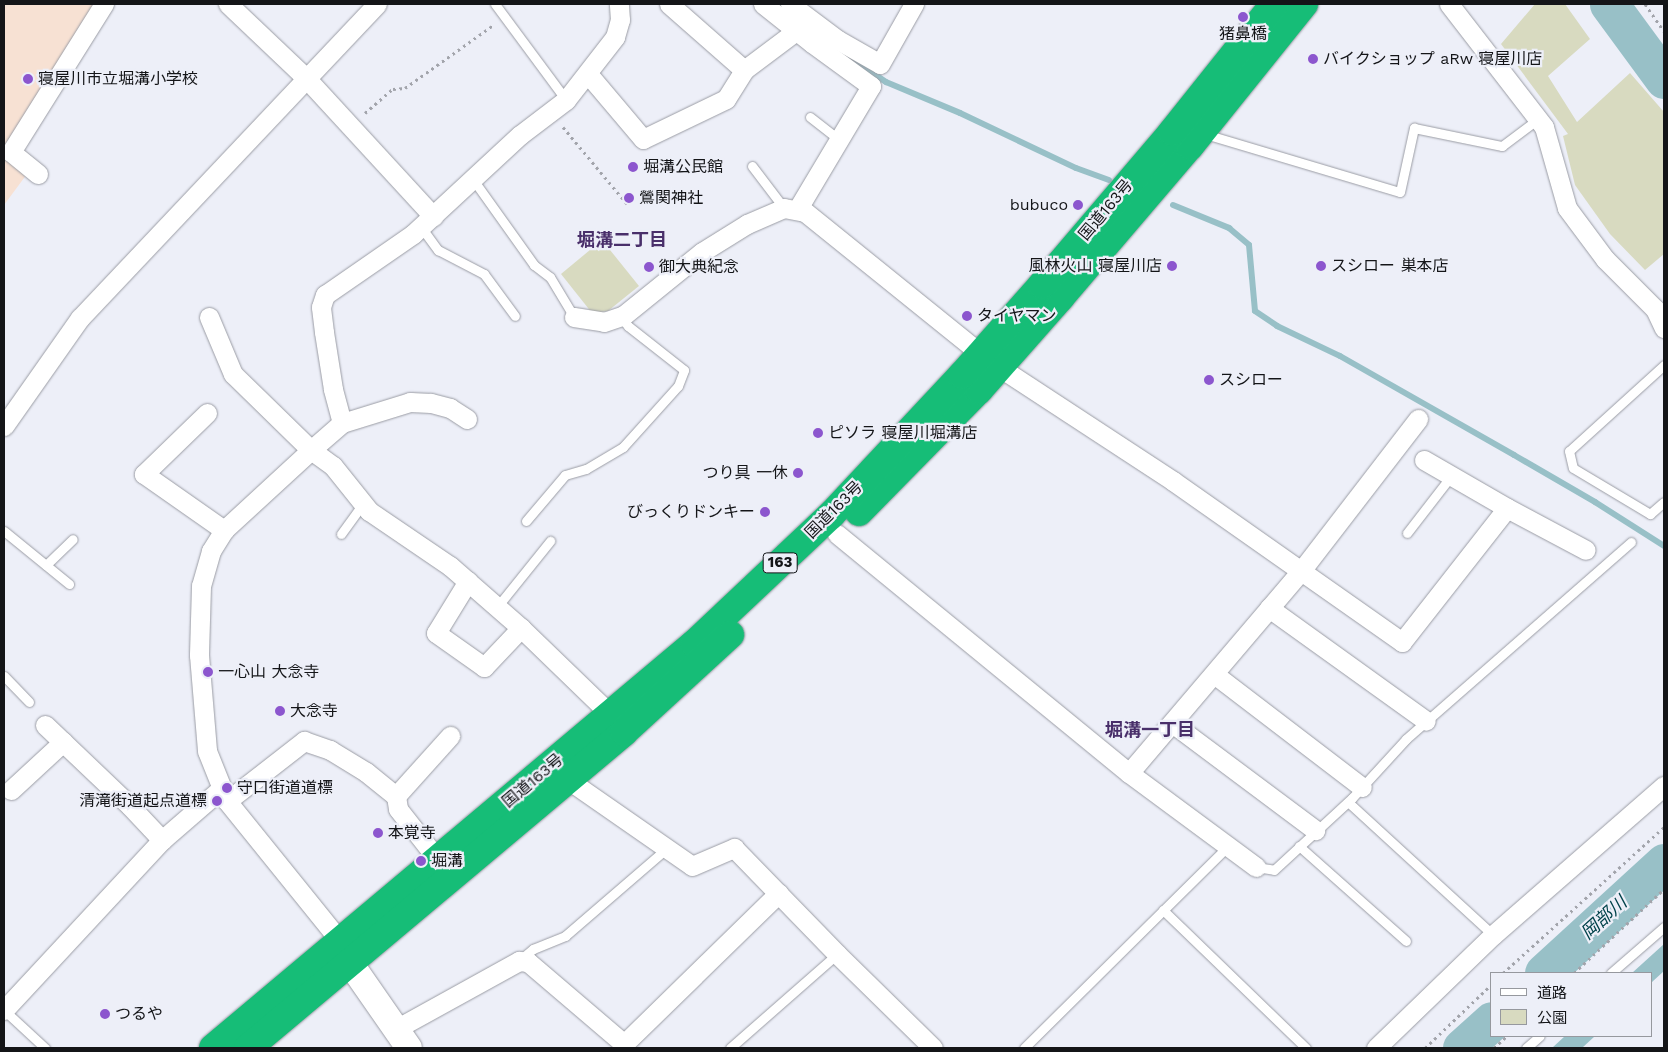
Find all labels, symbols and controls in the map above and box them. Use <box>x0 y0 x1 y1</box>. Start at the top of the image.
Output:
marker: 猪鼻橋 <box>1237 11 1249 23</box>
place label: 猪鼻橋 <box>1219 24 1267 44</box>
place label: バイクショップ aRw 寝屋川店 <box>1323 49 1543 69</box>
marker: バイクショップ aRw 寝屋川店 <box>1307 53 1319 65</box>
place label: 寝屋川市立堀溝小学校 <box>38 69 198 89</box>
marker: 寝屋川市立堀溝小学校 <box>22 73 34 85</box>
place label: 堀溝公民館 <box>643 157 723 177</box>
marker: 堀溝公民館 <box>627 161 639 173</box>
street label: 国道163号 <box>1075 176 1137 244</box>
place label: 鶯関神社 <box>639 188 703 208</box>
marker: 鶯関神社 <box>623 192 635 204</box>
place label: bubuco <box>1010 195 1068 215</box>
marker: bubuco <box>1072 199 1084 211</box>
district label: 堀溝二丁目 <box>577 229 667 251</box>
place label: 風林火山 寝屋川店 <box>1029 256 1162 276</box>
place label: スシロー 巣本店 <box>1331 256 1448 276</box>
place label: 御大典紀念 <box>659 257 739 277</box>
marker: 風林火山 寝屋川店 <box>1166 260 1178 272</box>
marker: スシロー 巣本店 <box>1315 260 1327 272</box>
marker: 御大典紀念 <box>643 261 655 273</box>
place label: タイヤマン <box>977 306 1057 326</box>
marker: タイヤマン <box>961 310 973 322</box>
place label: スシロー <box>1219 370 1283 390</box>
marker: スシロー <box>1203 374 1215 386</box>
place label: ピソラ 寝屋川堀溝店 <box>828 423 977 443</box>
marker: ピソラ 寝屋川堀溝店 <box>812 427 824 439</box>
place label: つり具 一休 <box>703 463 788 483</box>
marker: つり具 一休 <box>792 467 804 479</box>
street label: 国道163号 <box>801 477 867 543</box>
place label: びっくりドンキー <box>627 502 755 522</box>
marker: びっくりドンキー <box>759 506 771 518</box>
road number: 163 <box>762 550 798 576</box>
place label: 一心山 大念寺 <box>218 662 319 682</box>
marker: 一心山 大念寺 <box>202 666 214 678</box>
place label: 大念寺 <box>290 701 338 721</box>
marker: 大念寺 <box>274 705 286 717</box>
district label: 堀溝一丁目 <box>1105 719 1195 741</box>
street label: 国道163号 <box>499 750 567 812</box>
place label: 守口街道道標 <box>237 778 333 798</box>
marker: 守口街道道標 <box>221 782 233 794</box>
place label: 清滝街道起点道標 <box>79 791 207 811</box>
marker: 清滝街道起点道標 <box>211 795 223 807</box>
place label: 本覚寺 <box>388 823 436 843</box>
marker: 本覚寺 <box>372 827 384 839</box>
place label: 堀溝 <box>431 851 463 871</box>
marker: 堀溝 <box>415 855 427 867</box>
water label: 岡部川 <box>1577 892 1631 944</box>
legend <box>1490 972 1653 1037</box>
text: 道路 <box>1537 984 1567 1002</box>
place label: つるや <box>115 1004 163 1024</box>
marker: つるや <box>99 1008 111 1020</box>
text: 公園 <box>1537 1009 1567 1027</box>

